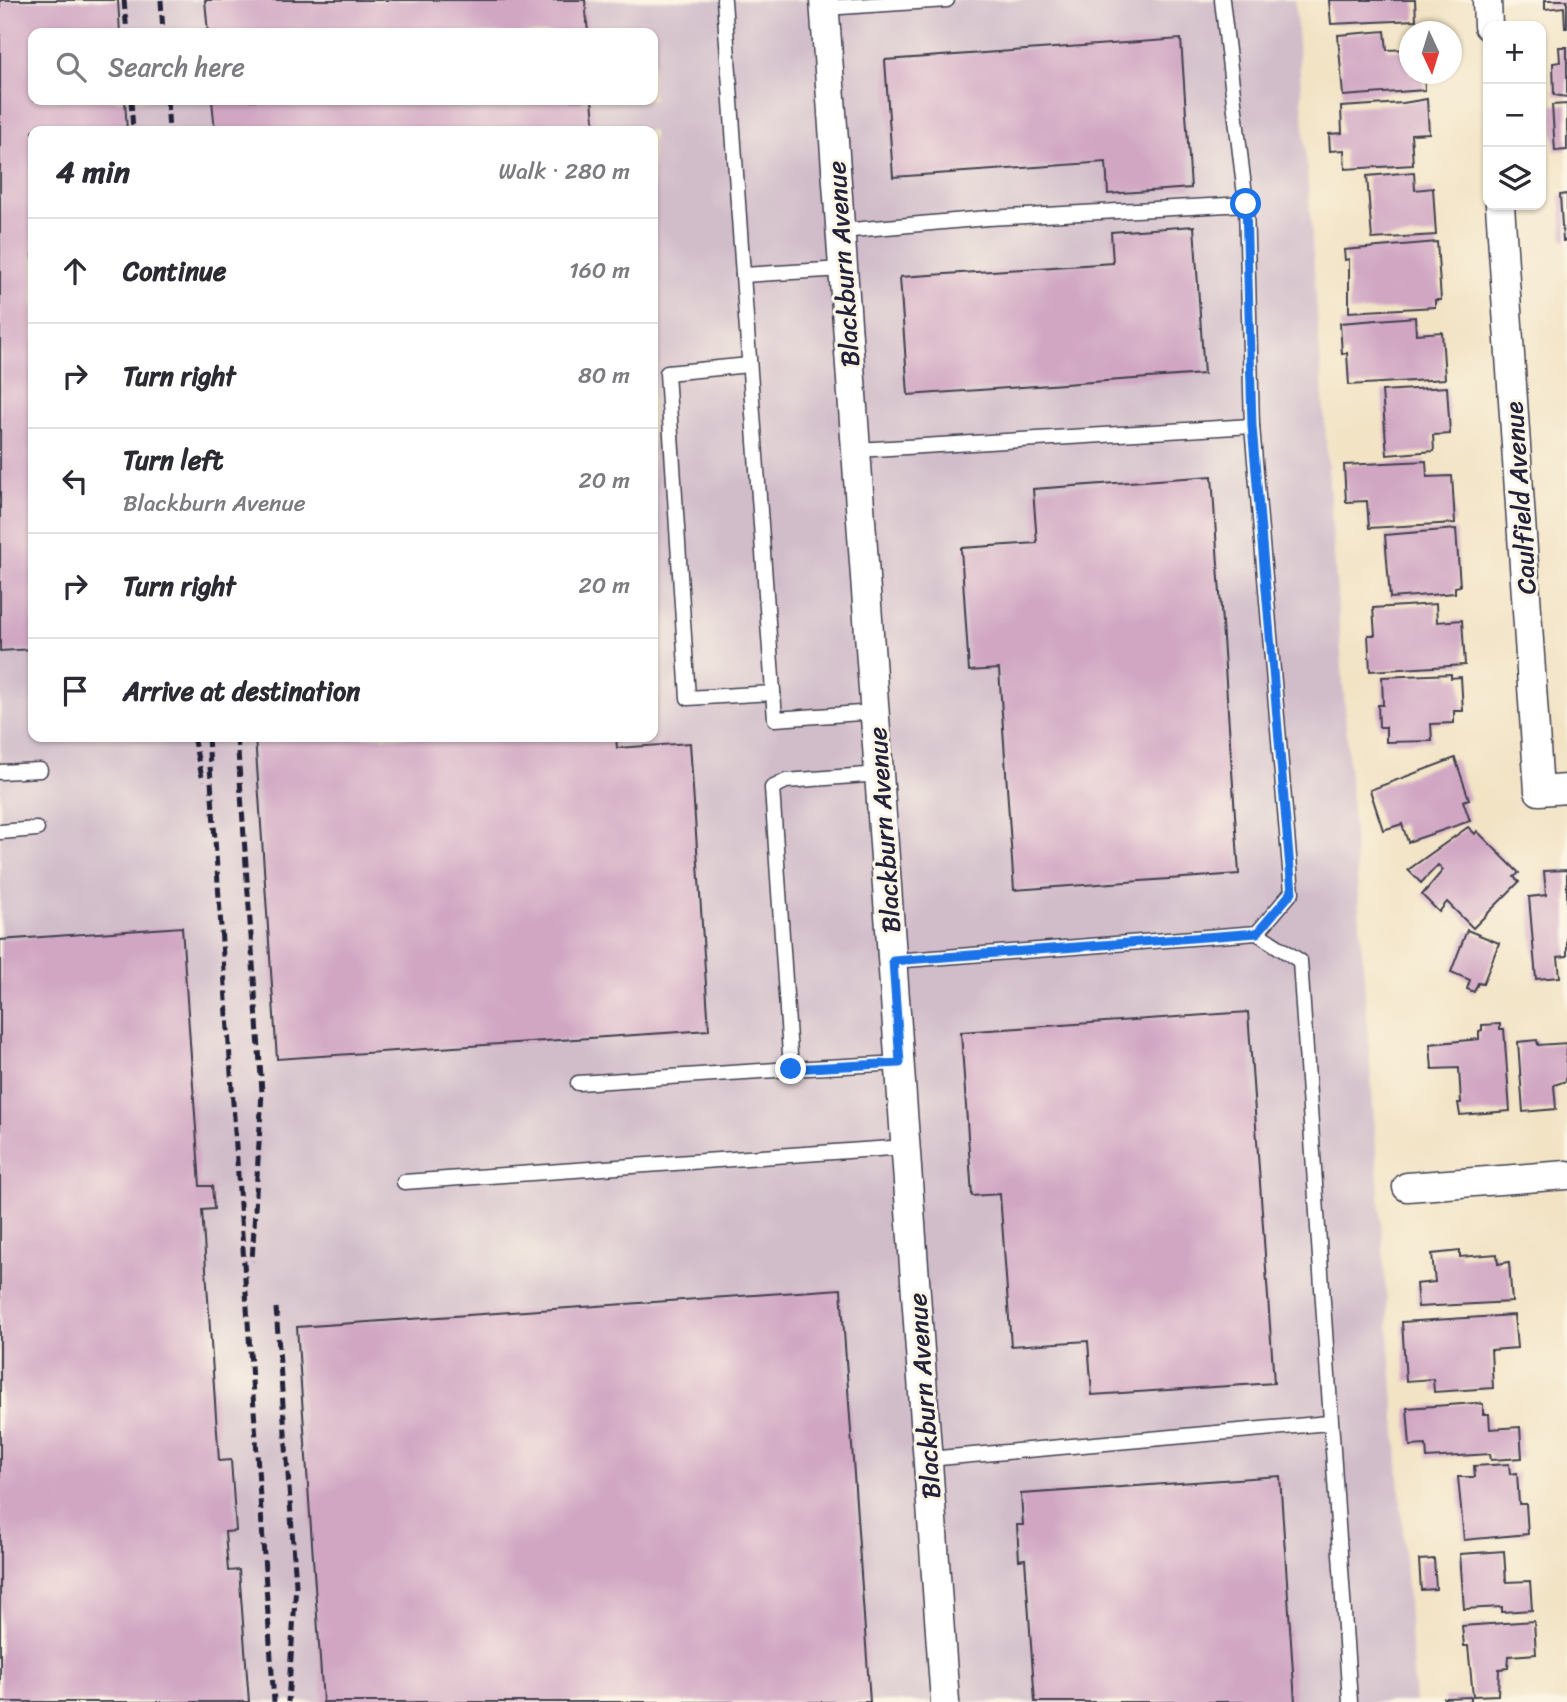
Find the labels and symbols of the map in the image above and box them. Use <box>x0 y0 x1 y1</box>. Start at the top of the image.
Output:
north arrow <box>1399 21 1462 84</box>
street label: Blackburn Avenue <box>813 159 873 369</box>
route start <box>1230 188 1261 219</box>
street label: Caulfield Avenue <box>1490 400 1550 596</box>
street label: Blackburn Avenue <box>854 725 914 935</box>
route end <box>775 1053 806 1084</box>
street label: Blackburn Avenue <box>894 1291 954 1501</box>

